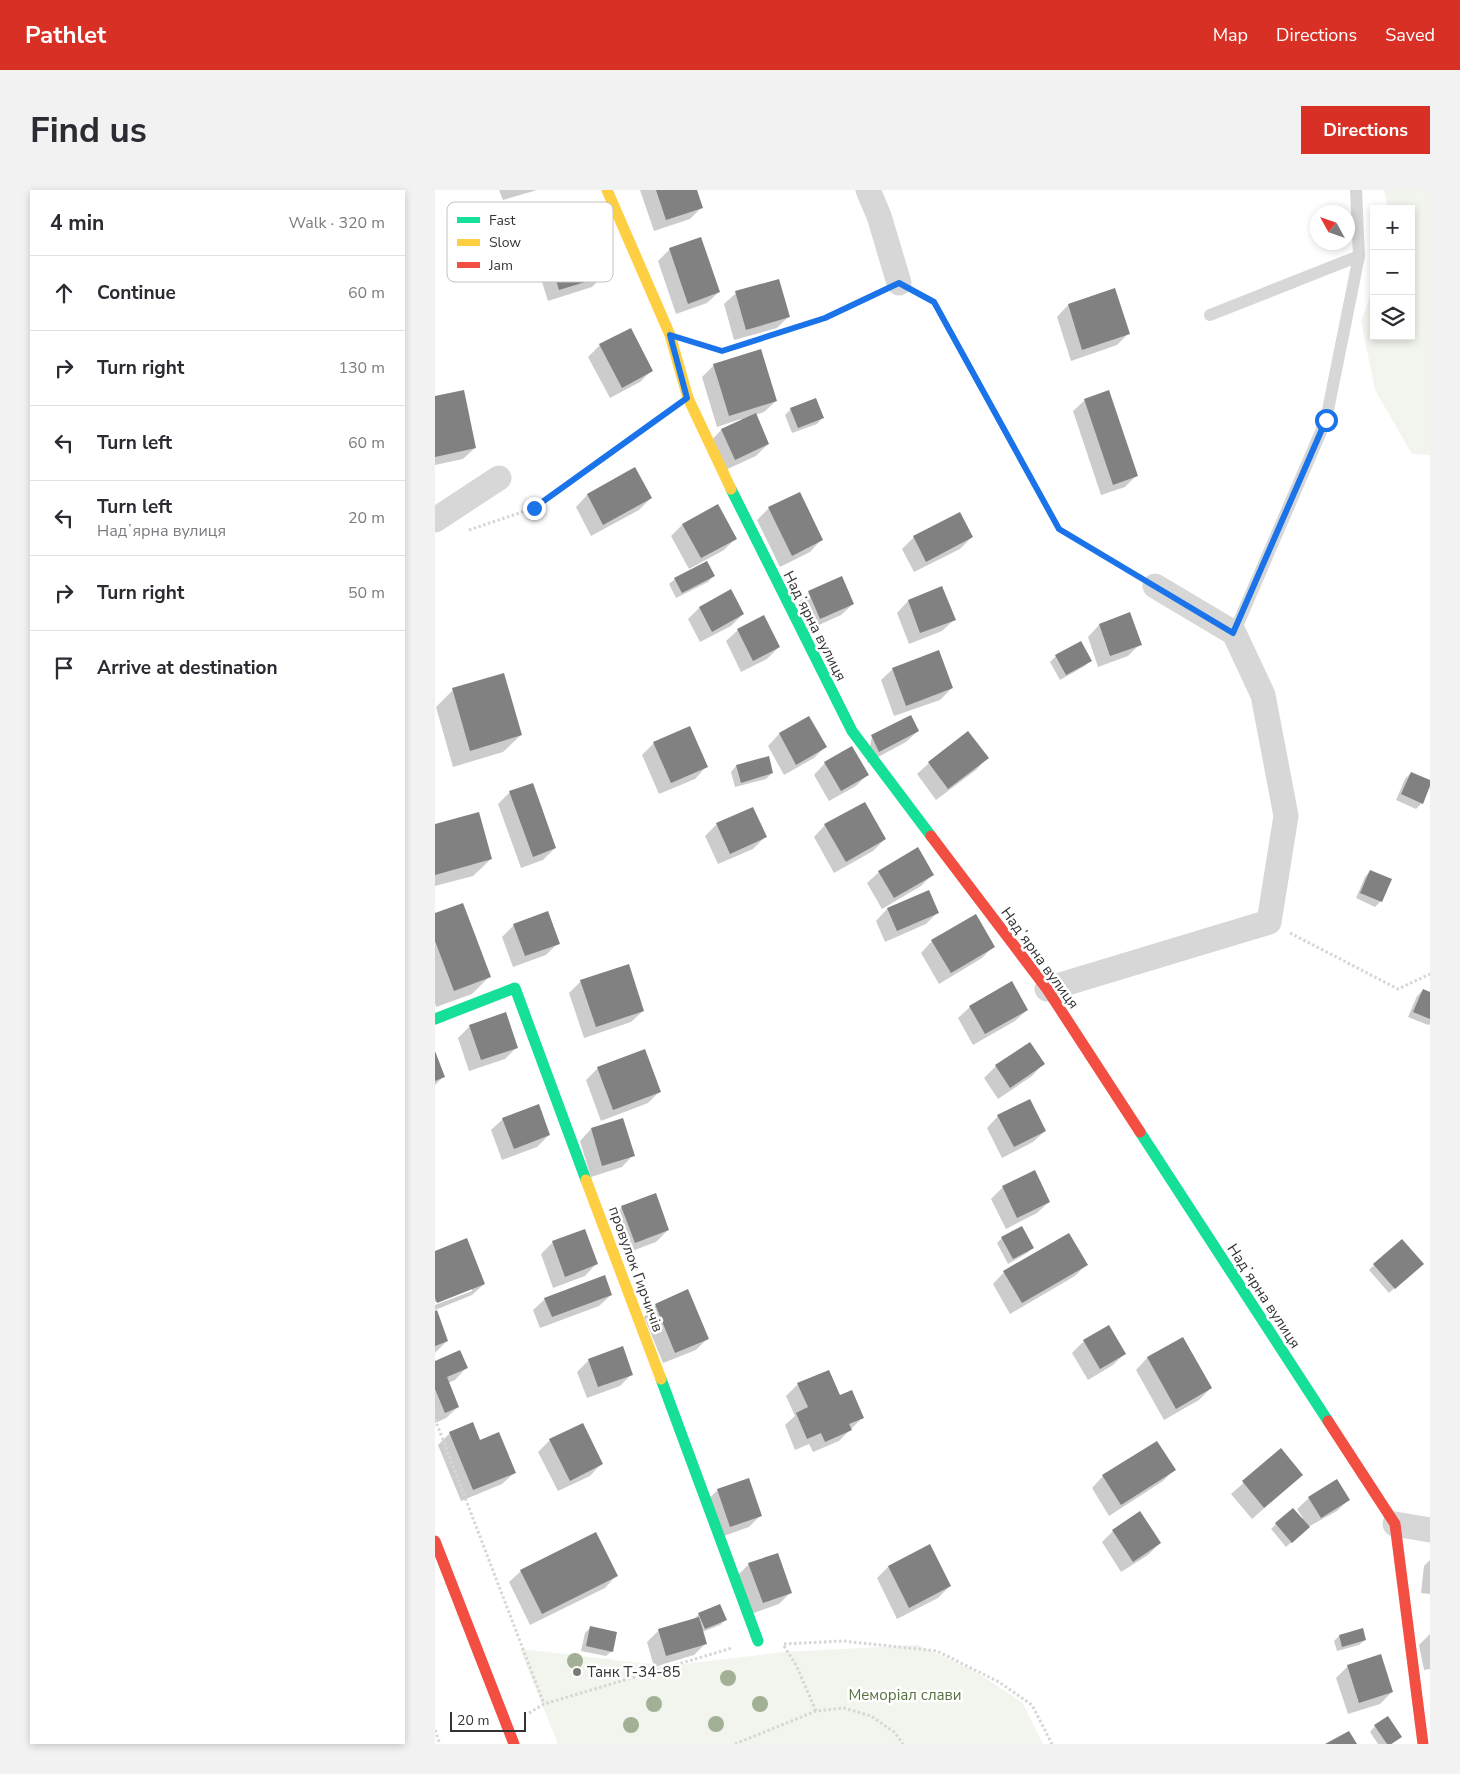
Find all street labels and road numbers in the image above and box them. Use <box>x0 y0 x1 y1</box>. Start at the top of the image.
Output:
street label: Надʼярна вулиця <box>779 568 851 684</box>
street label: Надʼярна вулиця <box>996 903 1084 1013</box>
street label: провулок Гирчичів <box>604 1203 668 1335</box>
street label: Надʼярна вулиця <box>1223 1240 1305 1352</box>

